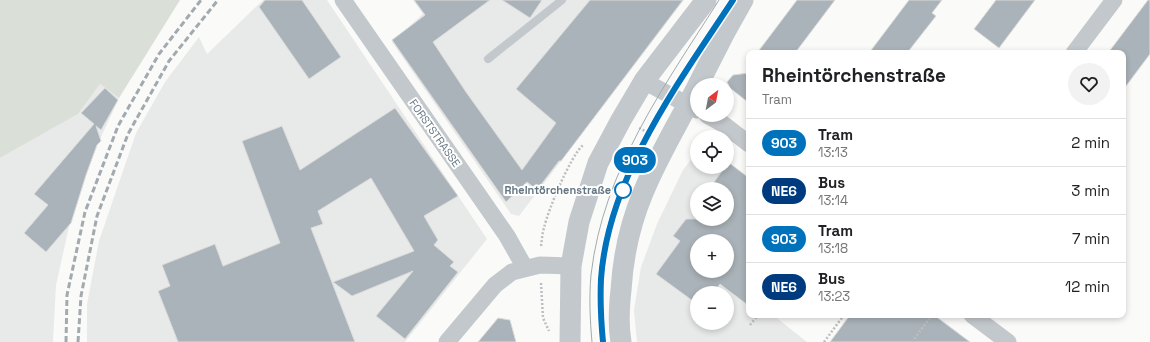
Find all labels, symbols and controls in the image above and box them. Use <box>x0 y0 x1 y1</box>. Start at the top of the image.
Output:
text: Rheintörchenstraße <box>762 63 946 88</box>
button: heart <box>1068 63 1110 105</box>
north arrow <box>690 78 734 122</box>
map controls <box>690 78 734 330</box>
text: Tram <box>762 91 792 108</box>
street label: FORSTSTRASSE <box>407 97 463 169</box>
text: Tram <box>818 125 853 144</box>
button: locate <box>690 130 734 174</box>
text: 2 min <box>1071 133 1110 152</box>
text: 903 <box>771 134 797 152</box>
text: 13:13 <box>818 144 848 161</box>
line badge: 903 <box>612 147 658 173</box>
text: 903 <box>622 151 648 169</box>
text: Bus <box>818 173 845 192</box>
marker: Rheintörchenstraße <box>614 181 632 199</box>
text: 3 min <box>1071 181 1110 200</box>
button: layers <box>690 182 734 226</box>
text: NE6 <box>771 182 797 200</box>
place label: Rheintörchenstraße <box>505 183 611 197</box>
text: 13:14 <box>818 192 848 209</box>
text: Tram <box>818 221 853 240</box>
text: 7 min <box>1072 229 1110 248</box>
text: 903 <box>771 230 797 248</box>
button: + <box>690 234 734 278</box>
text: 13:18 <box>818 240 848 257</box>
text: Bus <box>818 269 845 288</box>
text: 12 min <box>1065 277 1110 296</box>
text: NE6 <box>771 278 797 296</box>
button: − <box>690 286 734 330</box>
text: 13:23 <box>818 288 850 305</box>

